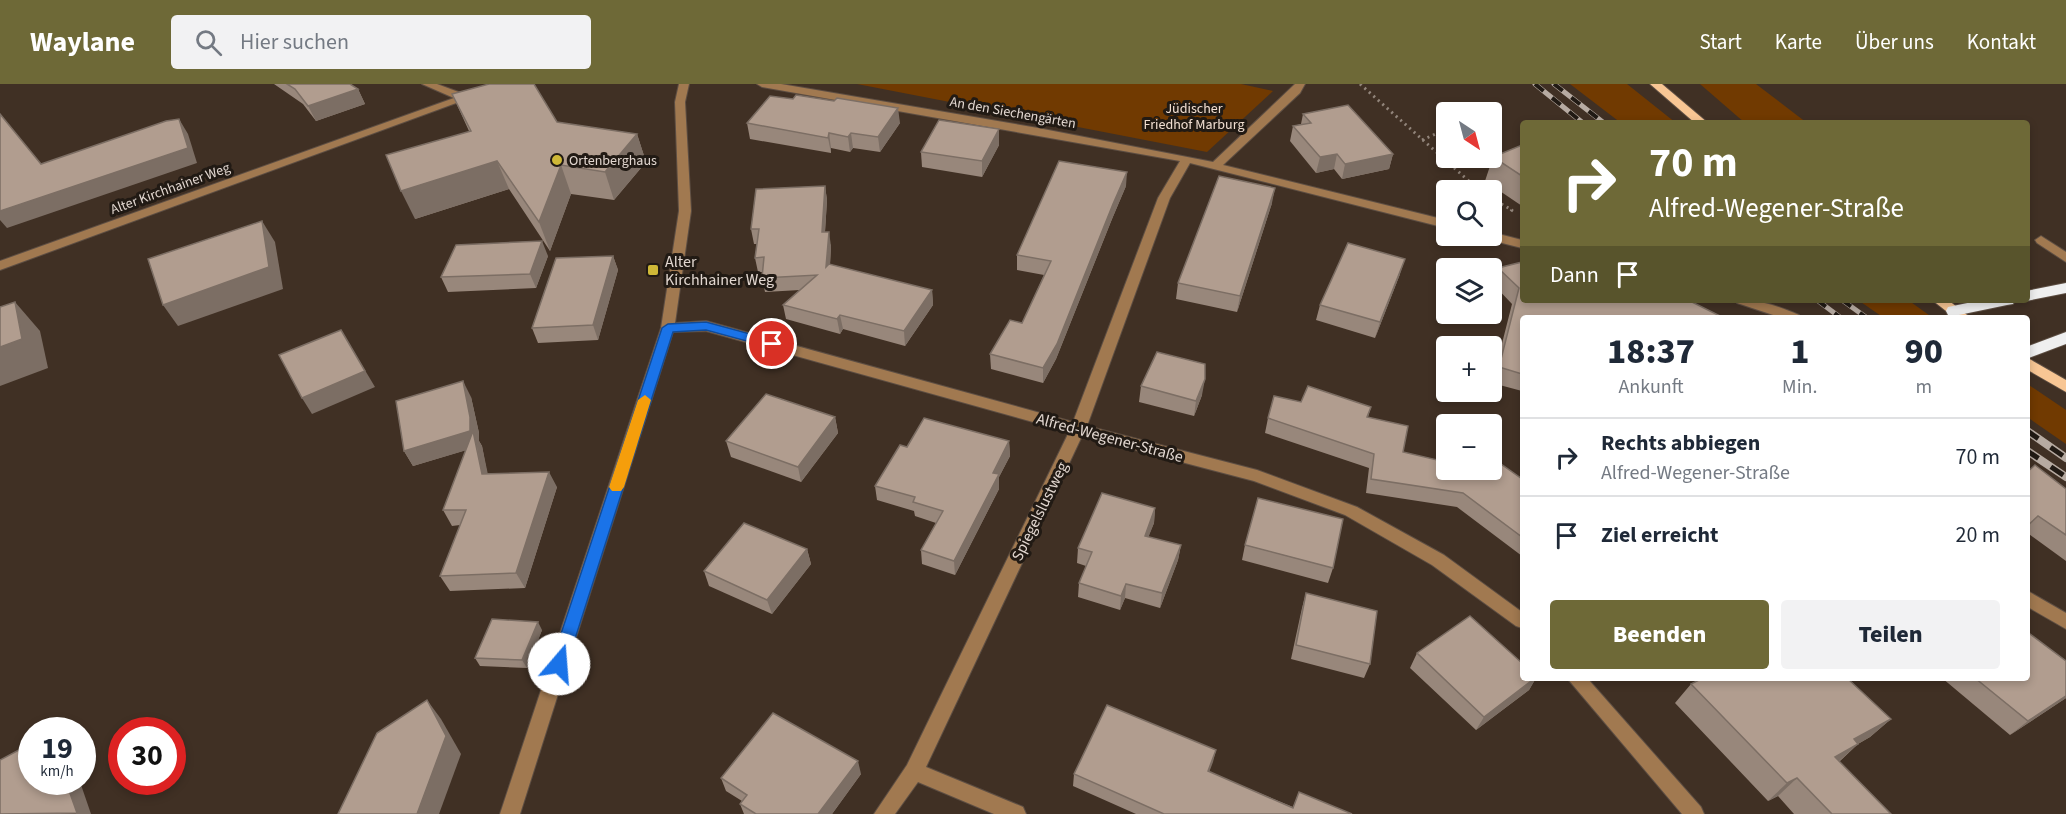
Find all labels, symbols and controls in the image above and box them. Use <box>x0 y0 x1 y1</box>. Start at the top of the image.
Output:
search box <box>171 15 591 69</box>
text: Waylane <box>30 22 135 62</box>
icon: search <box>192 26 225 59</box>
text: Hier suchen <box>240 26 349 58</box>
text: Start <box>1699 27 1742 57</box>
text: Karte <box>1775 27 1822 57</box>
text: Über uns <box>1855 27 1934 57</box>
text: Kontakt <box>1967 27 2036 57</box>
street label: An den Siechengärten <box>948 92 1077 134</box>
park label: Jüdischer Friedhof Marburg <box>1144 99 1244 135</box>
north arrow <box>1436 102 1502 168</box>
map controls <box>1436 102 1502 480</box>
text: 70 m <box>1649 133 1738 193</box>
icon: right <box>1550 144 1628 222</box>
place label: Ortenberghaus <box>569 151 657 171</box>
marker: Ortenberghaus <box>550 153 564 167</box>
street label: Alter Kirchhainer Weg <box>108 158 233 220</box>
button: search <box>1436 180 1502 246</box>
text: Alfred-Wegener-Straße <box>1649 189 1904 228</box>
place label: Alter Kirchhainer Weg <box>665 251 774 291</box>
button: layers <box>1436 258 1502 324</box>
icon: arrive <box>1611 258 1644 291</box>
text: Dann <box>1550 259 1599 291</box>
marker: Alter Kirchhainer Weg <box>646 263 660 277</box>
pin <box>746 318 797 369</box>
text: 18:37 <box>1607 326 1695 377</box>
text: 1 <box>1790 326 1809 377</box>
text: 90 <box>1905 326 1943 377</box>
icon: arrive <box>755 327 788 360</box>
button: + <box>1436 336 1502 402</box>
text: Ankunft <box>1618 373 1684 401</box>
text: Min. <box>1782 373 1817 401</box>
text: m <box>1915 373 1932 401</box>
street label: Alfred-Wegener-Straße <box>1034 408 1186 468</box>
button: − <box>1436 414 1502 480</box>
text: Rechts abbiegen <box>1601 427 1760 459</box>
icon: right <box>1550 441 1583 474</box>
text: 70 m <box>1955 441 2000 473</box>
street label: Spiegelslustweg <box>1006 458 1073 565</box>
text: Alfred-Wegener-Straße <box>1601 459 1790 487</box>
icon: arrive <box>1550 519 1583 552</box>
text: Ziel erreicht <box>1601 519 1719 551</box>
text: 20 m <box>1955 519 2000 551</box>
button: Beenden <box>1550 600 1769 669</box>
button: Teilen <box>1781 600 2000 669</box>
position arrow <box>527 632 591 696</box>
speed limit sign: 30 <box>108 717 186 795</box>
text: 19 <box>41 727 73 770</box>
text: km/h <box>40 761 74 782</box>

